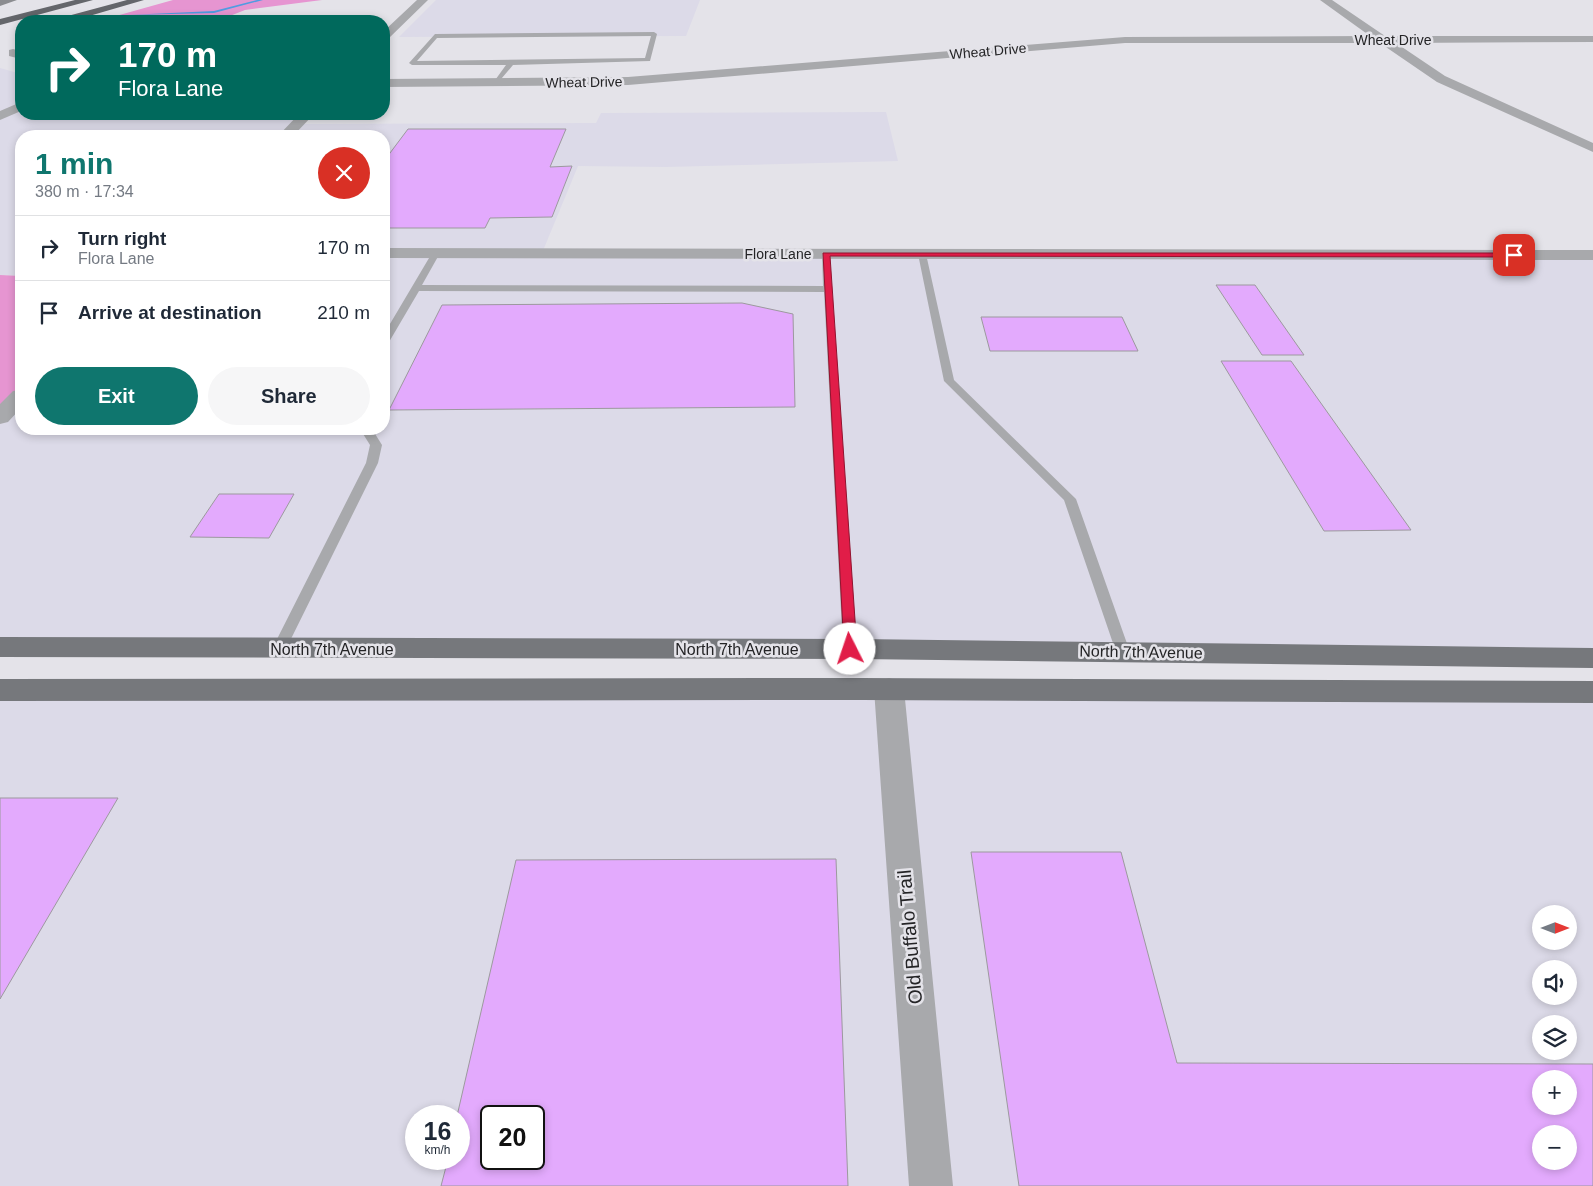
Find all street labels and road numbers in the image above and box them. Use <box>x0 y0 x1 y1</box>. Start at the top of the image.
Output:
street label: Wheat Drive <box>1354 32 1432 48</box>
street label: Wheat Drive <box>949 40 1027 62</box>
street label: Wheat Drive <box>545 73 623 91</box>
street label: Flora Lane <box>745 246 812 262</box>
street label: North 7th Avenue <box>270 641 394 658</box>
street label: North 7th Avenue <box>675 641 799 658</box>
street label: North 7th Avenue <box>1079 642 1203 662</box>
street label: Old Buffalo Trail <box>894 869 926 1005</box>

